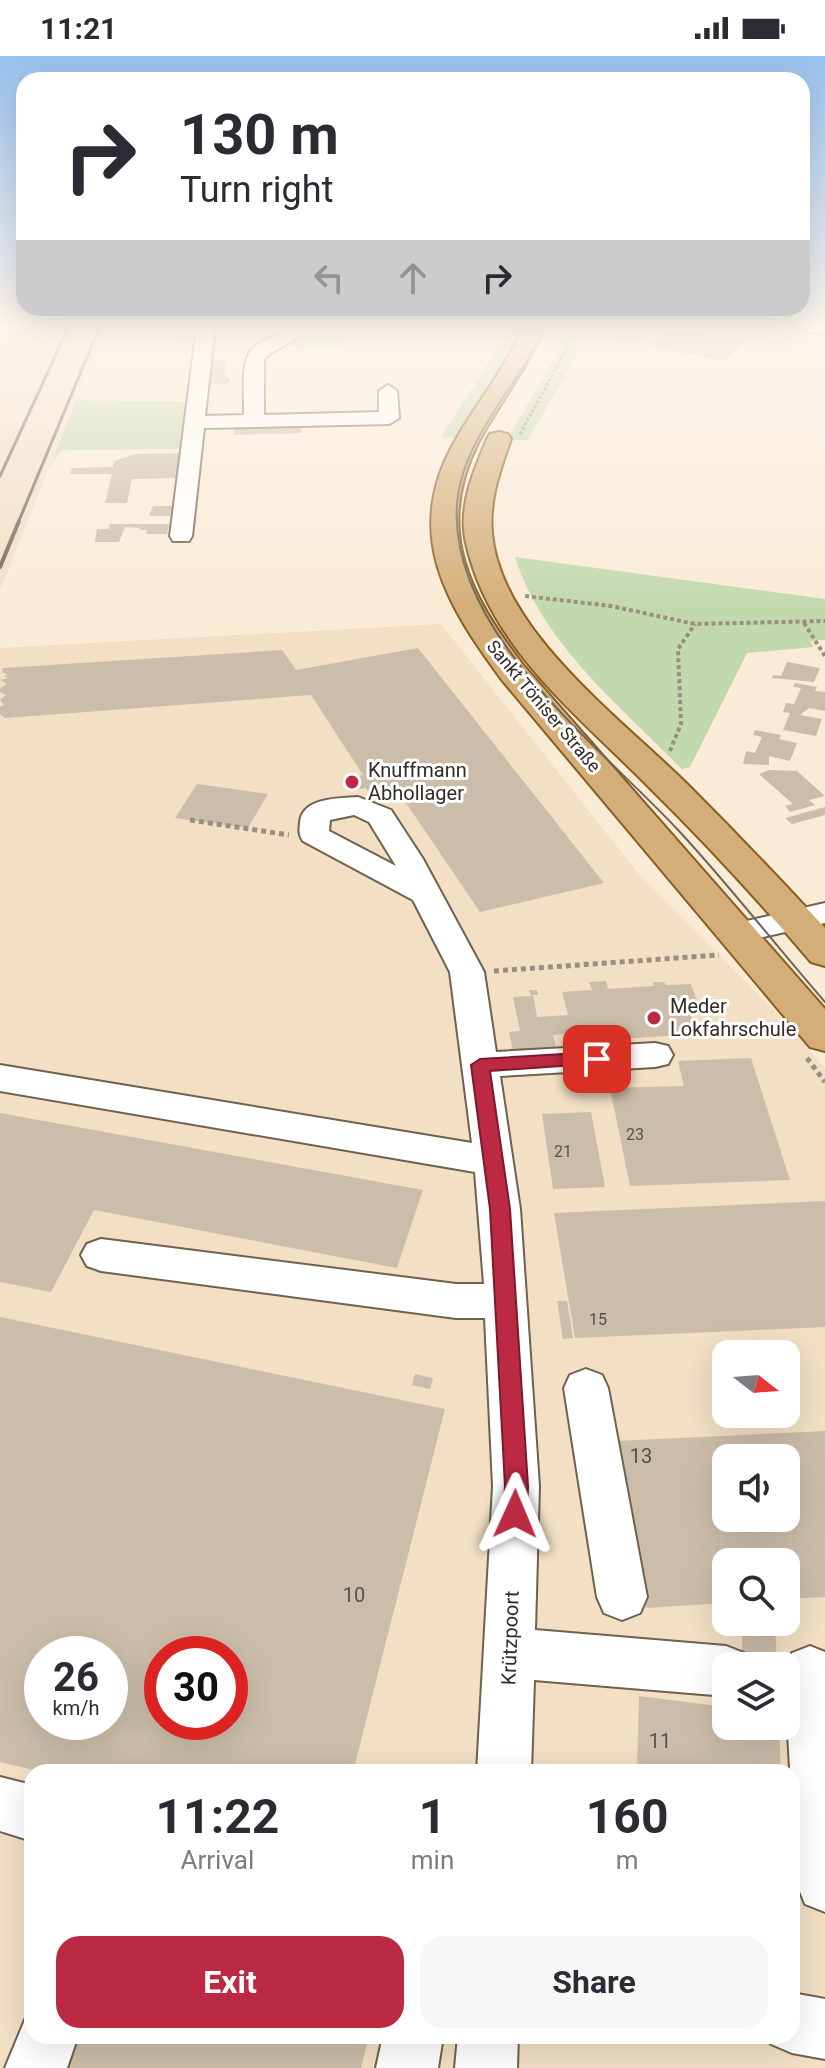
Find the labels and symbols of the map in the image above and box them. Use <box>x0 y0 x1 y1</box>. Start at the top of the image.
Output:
street label: Sankt Töniser Straße <box>483 636 605 776</box>
place label: Knuffmann Abhollager <box>368 758 467 805</box>
marker: Knuffmann Abhollager <box>343 773 361 791</box>
place label: Meder Lokfahrschule <box>670 994 796 1041</box>
marker: Meder Lokfahrschule <box>645 1009 663 1027</box>
pin <box>563 1025 631 1093</box>
house number: 23 <box>626 1125 644 1144</box>
house number: 21 <box>554 1142 572 1161</box>
house number: 15 <box>589 1310 607 1329</box>
north arrow <box>712 1340 800 1428</box>
house number: 13 <box>630 1444 652 1468</box>
position arrow <box>473 1472 557 1556</box>
house number: 10 <box>343 1583 365 1607</box>
street label: Krützpoort <box>496 1590 524 1686</box>
speed limit sign: 30 <box>144 1636 248 1740</box>
house number: 11 <box>649 1729 671 1753</box>

